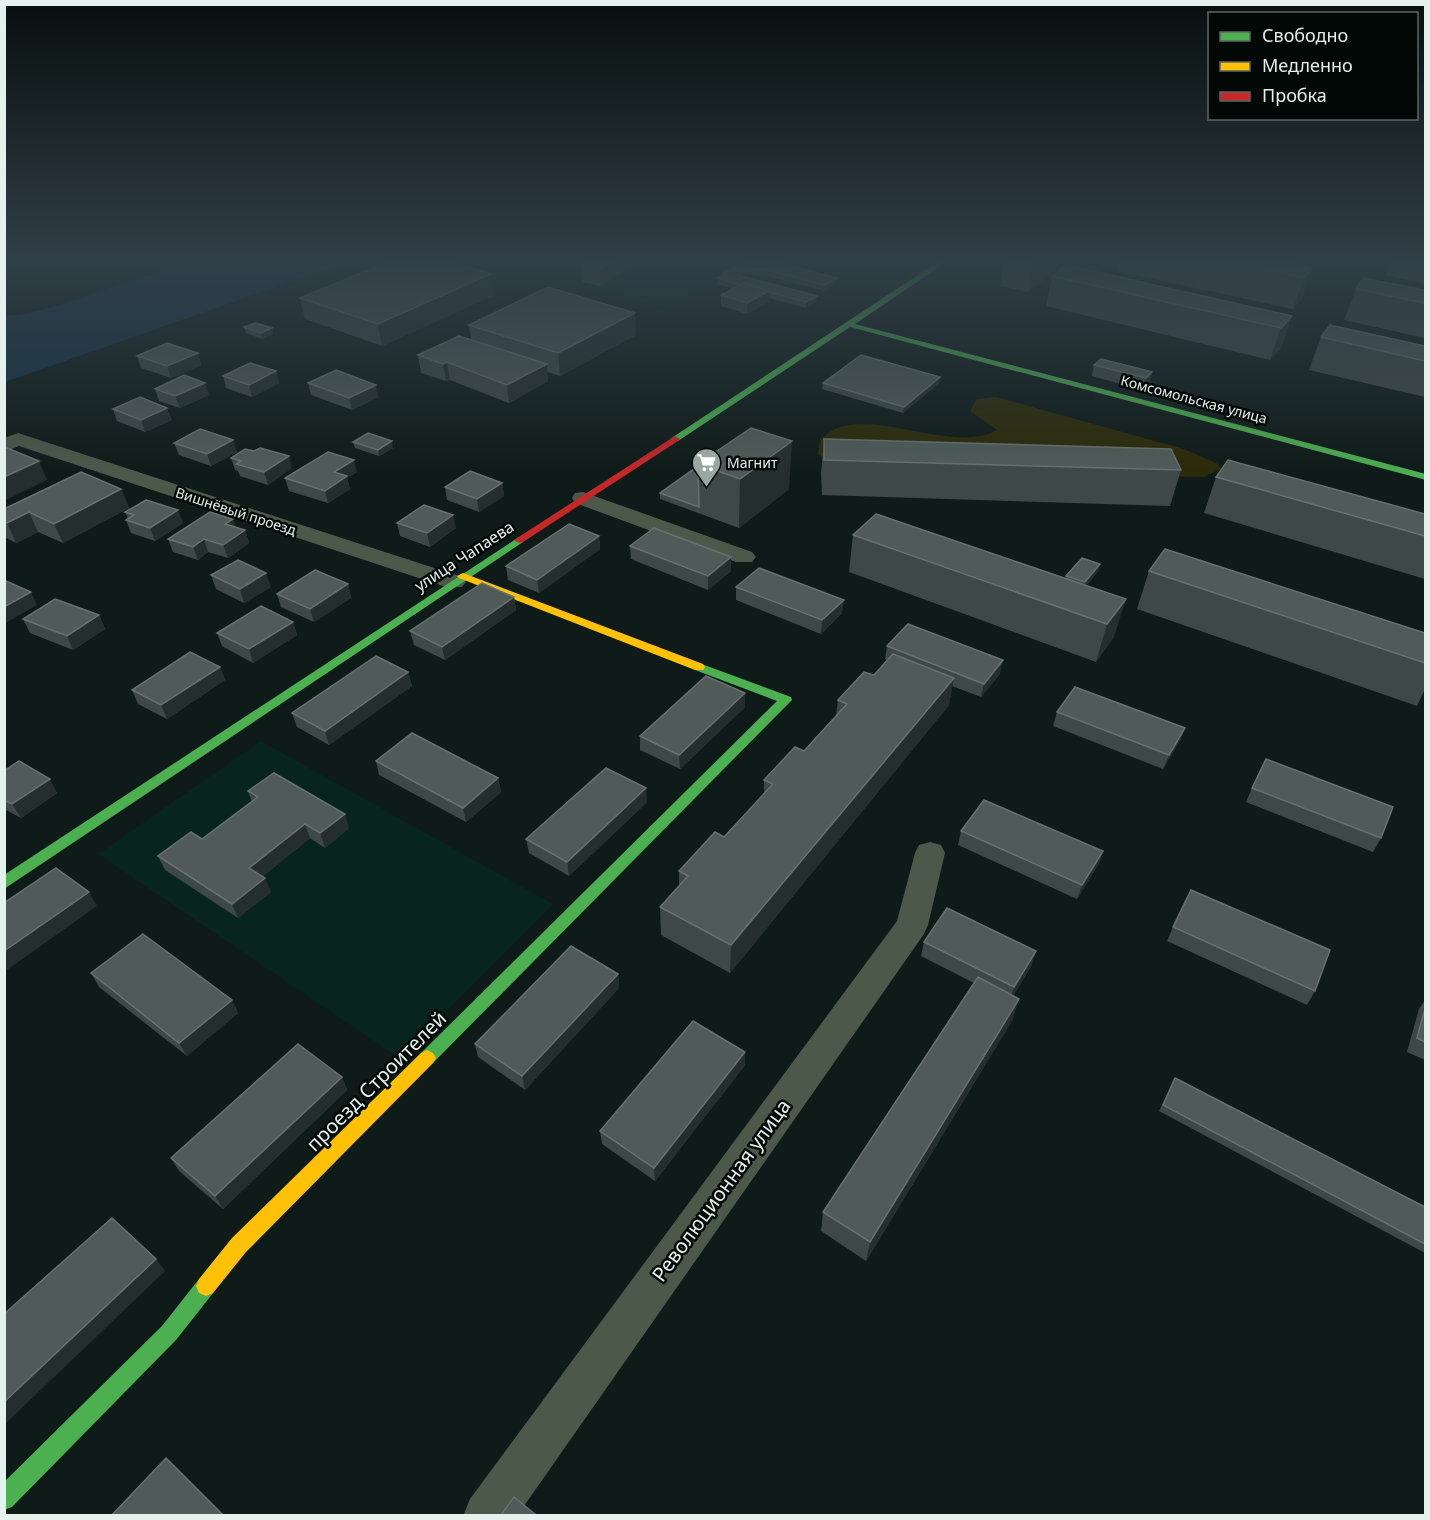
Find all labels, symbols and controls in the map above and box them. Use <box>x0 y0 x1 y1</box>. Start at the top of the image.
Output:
legend <box>1208 12 1418 120</box>
text: Свободно <box>1262 23 1348 47</box>
text: Медленно <box>1262 53 1353 77</box>
text: Пробка <box>1262 83 1327 107</box>
street label: Комсомольская улица <box>1119 370 1269 428</box>
supermarket icon: Магнит <box>690 446 722 488</box>
place label: Магнит <box>727 453 778 472</box>
street label: Вишнёвый проезд <box>173 483 299 540</box>
street label: улица Чапаева <box>410 516 518 596</box>
street label: проезд Строителей <box>300 1005 452 1157</box>
street label: Революционная улица <box>646 1093 796 1287</box>

